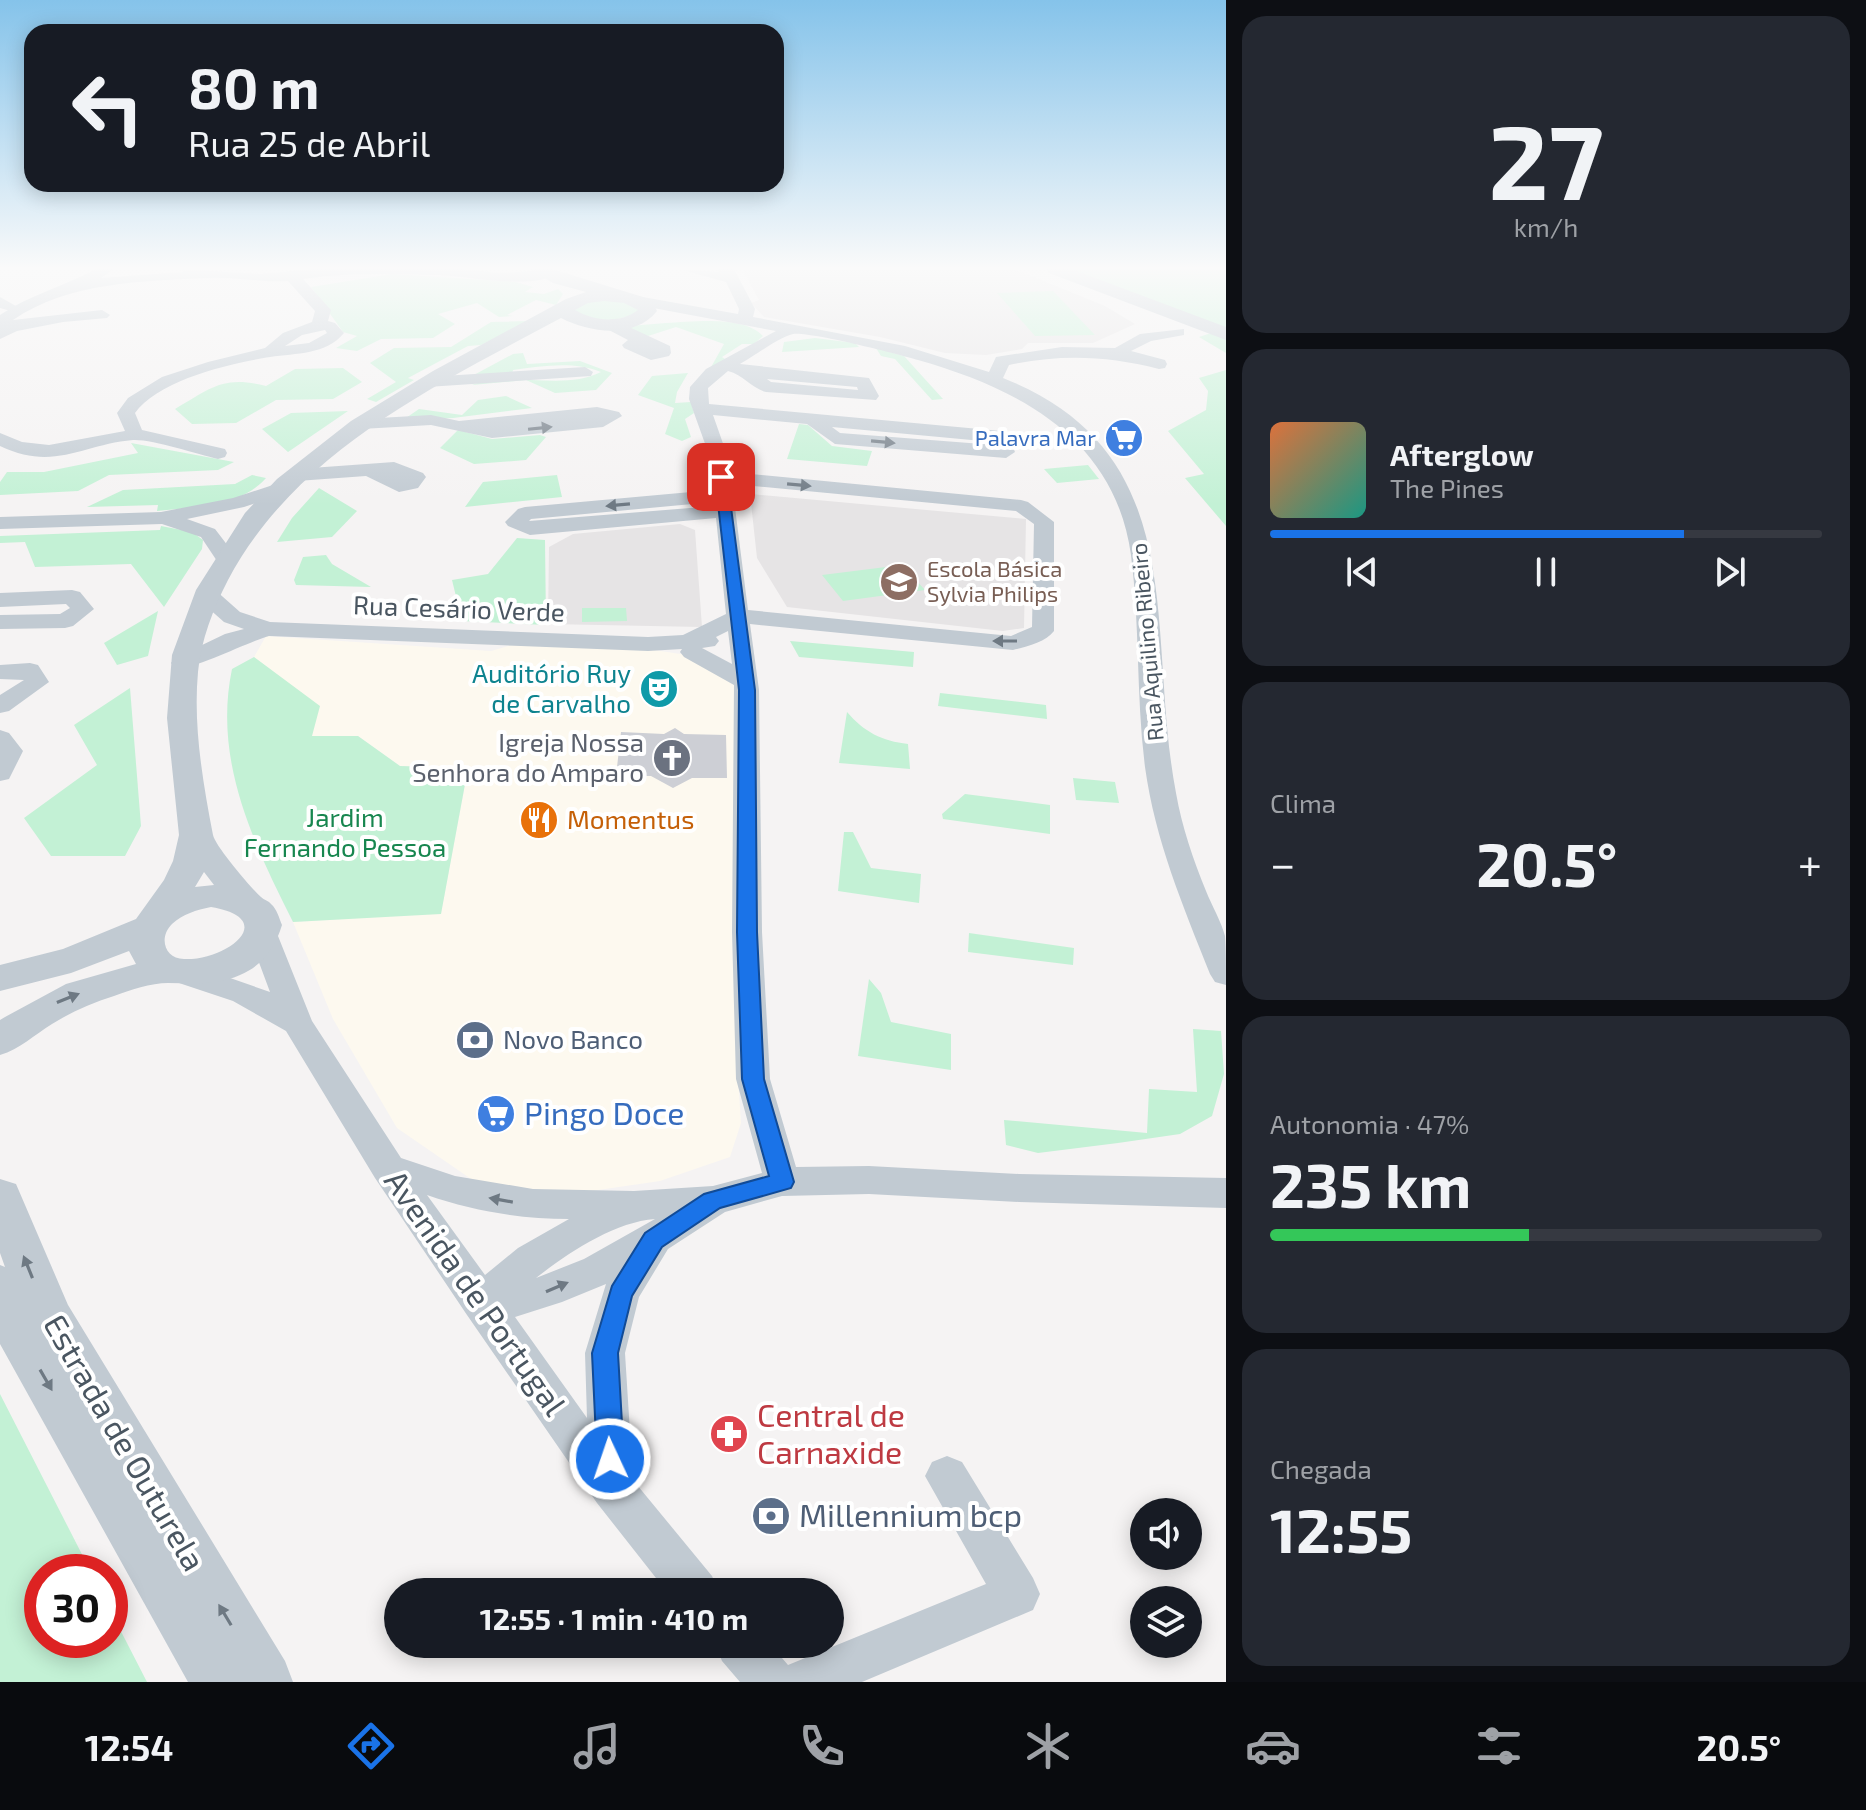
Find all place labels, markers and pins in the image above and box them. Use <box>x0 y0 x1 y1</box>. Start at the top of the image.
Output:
supermarket icon: Palavra Mar <box>1103 417 1145 459</box>
place label: Palavra Mar <box>975 424 1096 450</box>
pin <box>687 443 755 511</box>
place label: Escola Básica Sylvia Philips <box>927 555 1062 606</box>
school or university icon: Escola Básica Sylvia Philips <box>878 561 920 603</box>
place label: Auditório Ruy de Carvalho <box>472 657 631 718</box>
theatre icon: Auditório Ruy de Carvalho <box>638 668 680 710</box>
place label: Igreja Nossa Senhora do Amparo <box>412 726 644 787</box>
church icon: Igreja Nossa Senhora do Amparo <box>651 737 693 779</box>
restaurant icon: Momentus <box>518 799 560 841</box>
place label: Momentus <box>567 803 694 834</box>
bank icon: Novo Banco <box>454 1019 496 1061</box>
place label: Novo Banco <box>503 1023 643 1054</box>
supermarket icon: Pingo Doce <box>475 1093 517 1135</box>
place label: Pingo Doce <box>524 1093 684 1131</box>
place label: Central de Carnaxide <box>757 1395 905 1470</box>
pharmacy icon: Central de Carnaxide <box>708 1413 750 1455</box>
bank icon: Millennium bcp <box>750 1495 792 1537</box>
place label: Millennium bcp <box>799 1495 1022 1533</box>

